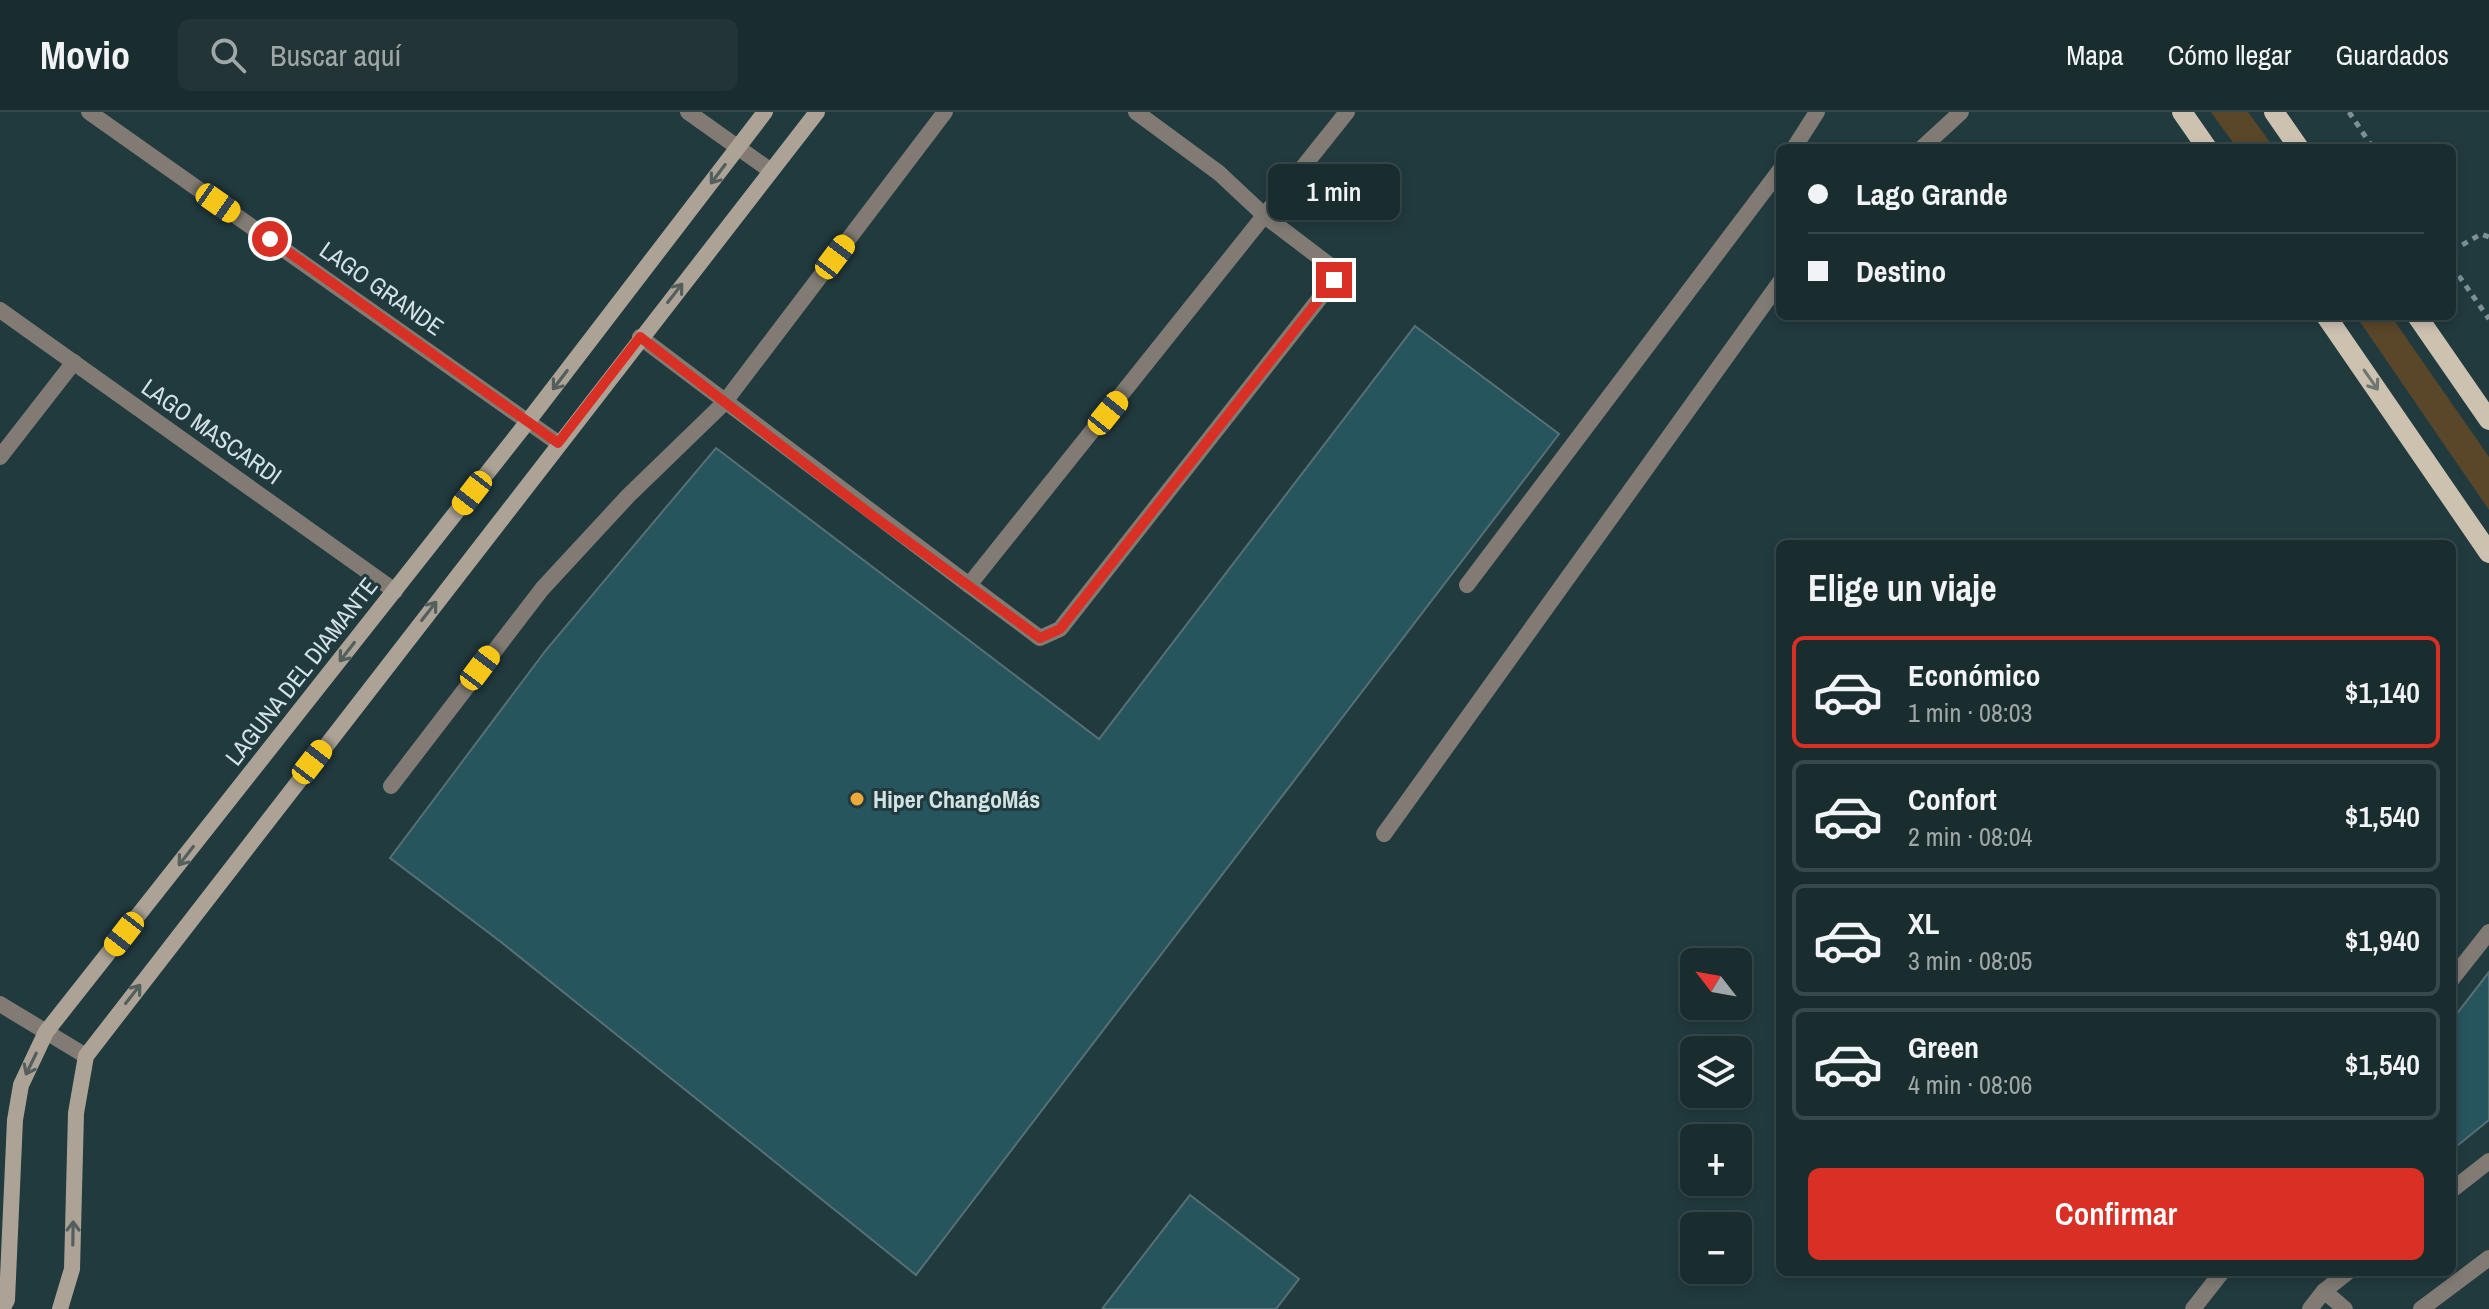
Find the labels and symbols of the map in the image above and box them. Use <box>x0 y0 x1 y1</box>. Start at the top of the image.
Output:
one-way arrow <box>709 163 726 184</box>
callout: 1 min <box>1268 164 1400 220</box>
car <box>191 179 245 227</box>
route start <box>252 221 288 257</box>
car <box>811 231 859 283</box>
street label: LAGO GRANDE <box>314 233 450 343</box>
route end <box>1316 262 1352 298</box>
one-way arrow <box>666 283 683 304</box>
one-way arrow <box>2362 368 2379 390</box>
one-way arrow <box>551 369 568 390</box>
street label: LAGO MASCARDI <box>136 371 288 491</box>
car <box>1084 387 1132 439</box>
car <box>448 467 496 519</box>
street label: LAGUNA DEL DIAMANTE <box>218 571 384 771</box>
one-way arrow <box>420 601 437 622</box>
one-way arrow <box>338 641 356 662</box>
car <box>456 642 504 694</box>
car <box>288 736 336 788</box>
place label: Hiper ChangoMás <box>873 783 1040 815</box>
marker: Hiper ChangoMás <box>848 790 866 808</box>
one-way arrow <box>177 845 194 866</box>
car <box>100 908 148 960</box>
north arrow <box>1680 948 1752 1020</box>
one-way arrow <box>125 984 142 1005</box>
one-way arrow <box>23 1052 38 1076</box>
one-way arrow <box>65 1220 81 1247</box>

